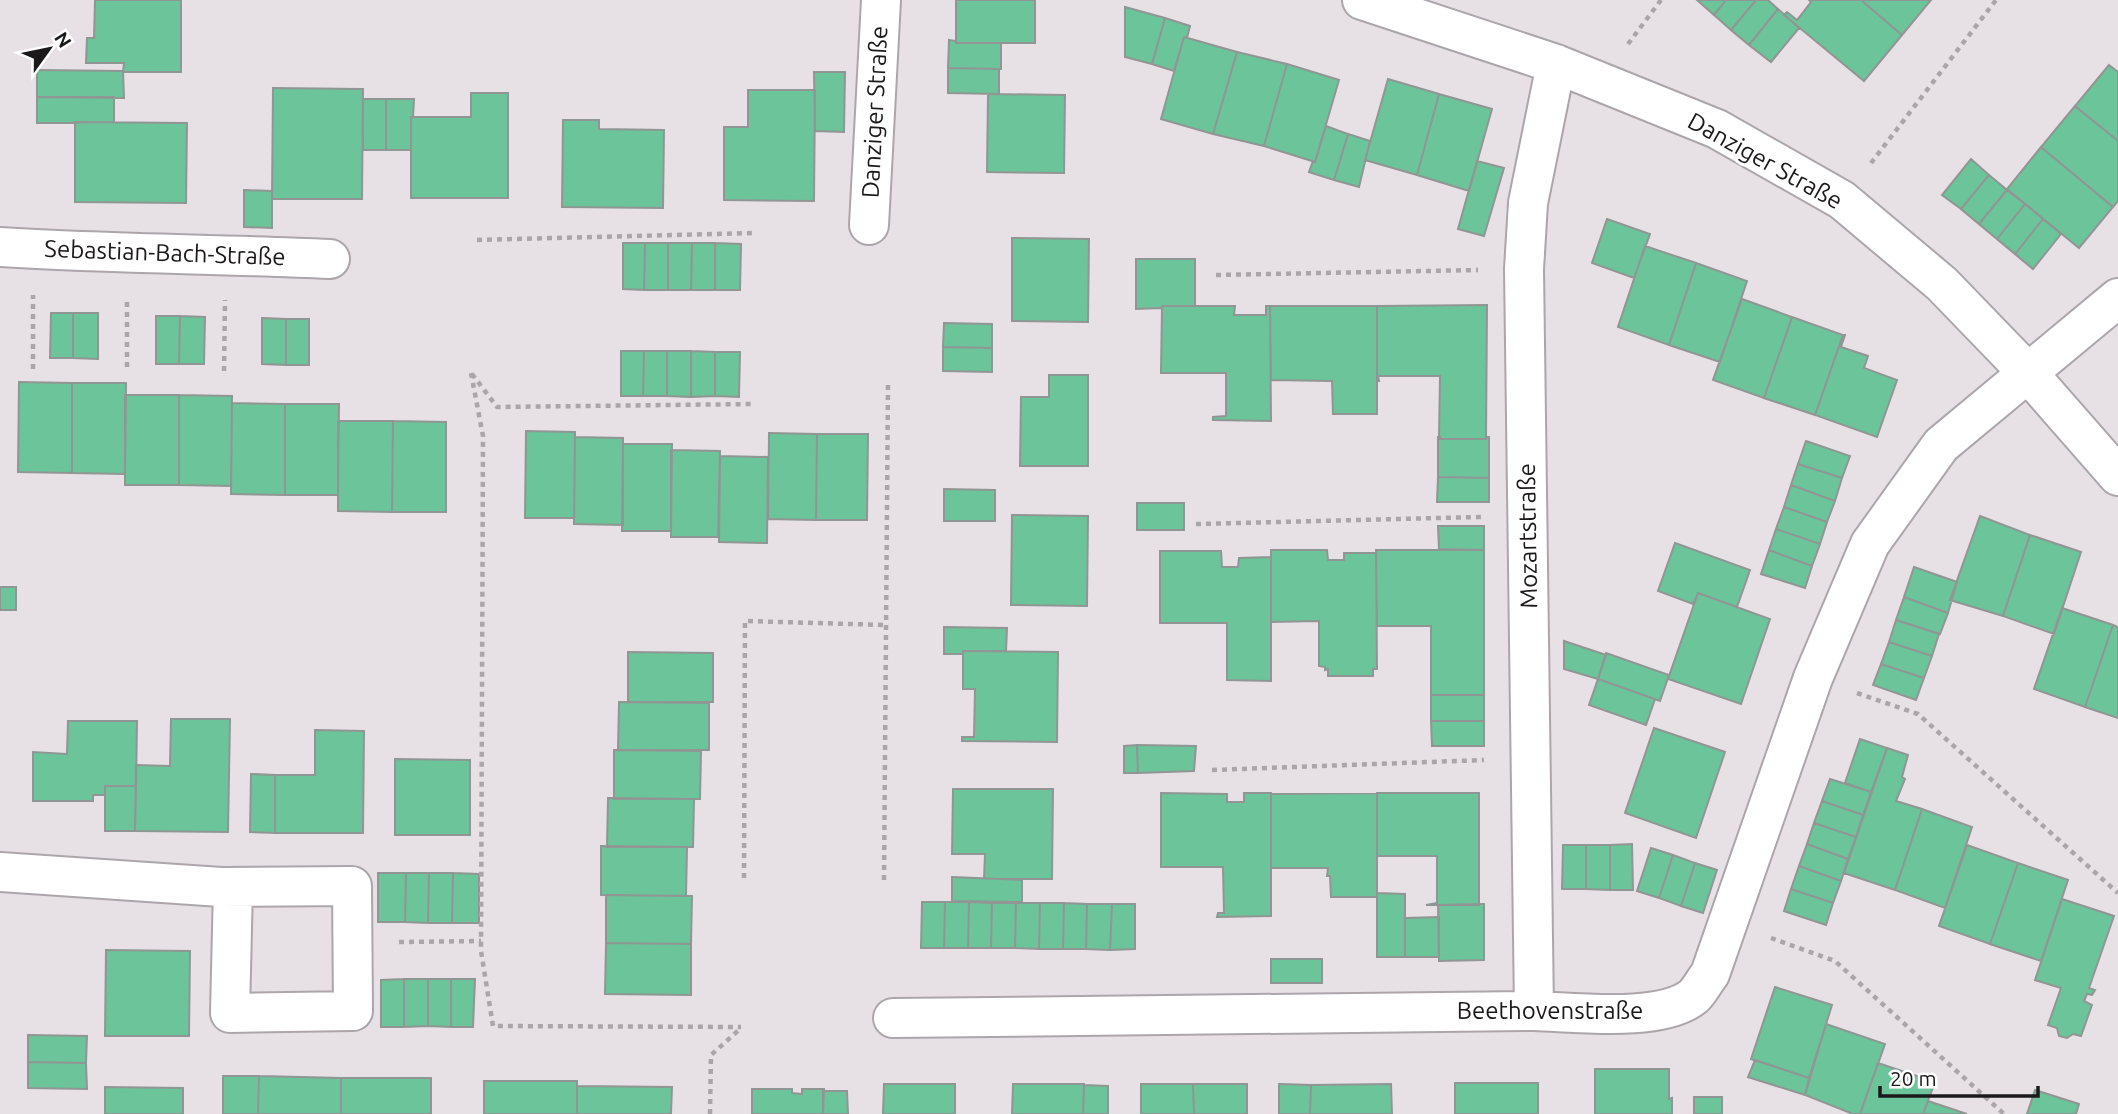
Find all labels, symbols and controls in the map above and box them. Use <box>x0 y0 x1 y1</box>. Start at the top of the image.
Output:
north arrow <box>14 14 84 84</box>
street label: Danziger Straße <box>857 25 892 199</box>
text: N <box>50 28 76 52</box>
street label: Danziger Straße <box>1683 107 1847 214</box>
street label: Sebastian-Bach-Straße <box>44 235 286 270</box>
street label: Mozartstraße <box>1513 463 1542 609</box>
street label: Beethovenstraße <box>1457 997 1643 1024</box>
scale bar <box>1880 1054 2038 1098</box>
text: 20 m <box>1890 1066 1937 1090</box>

